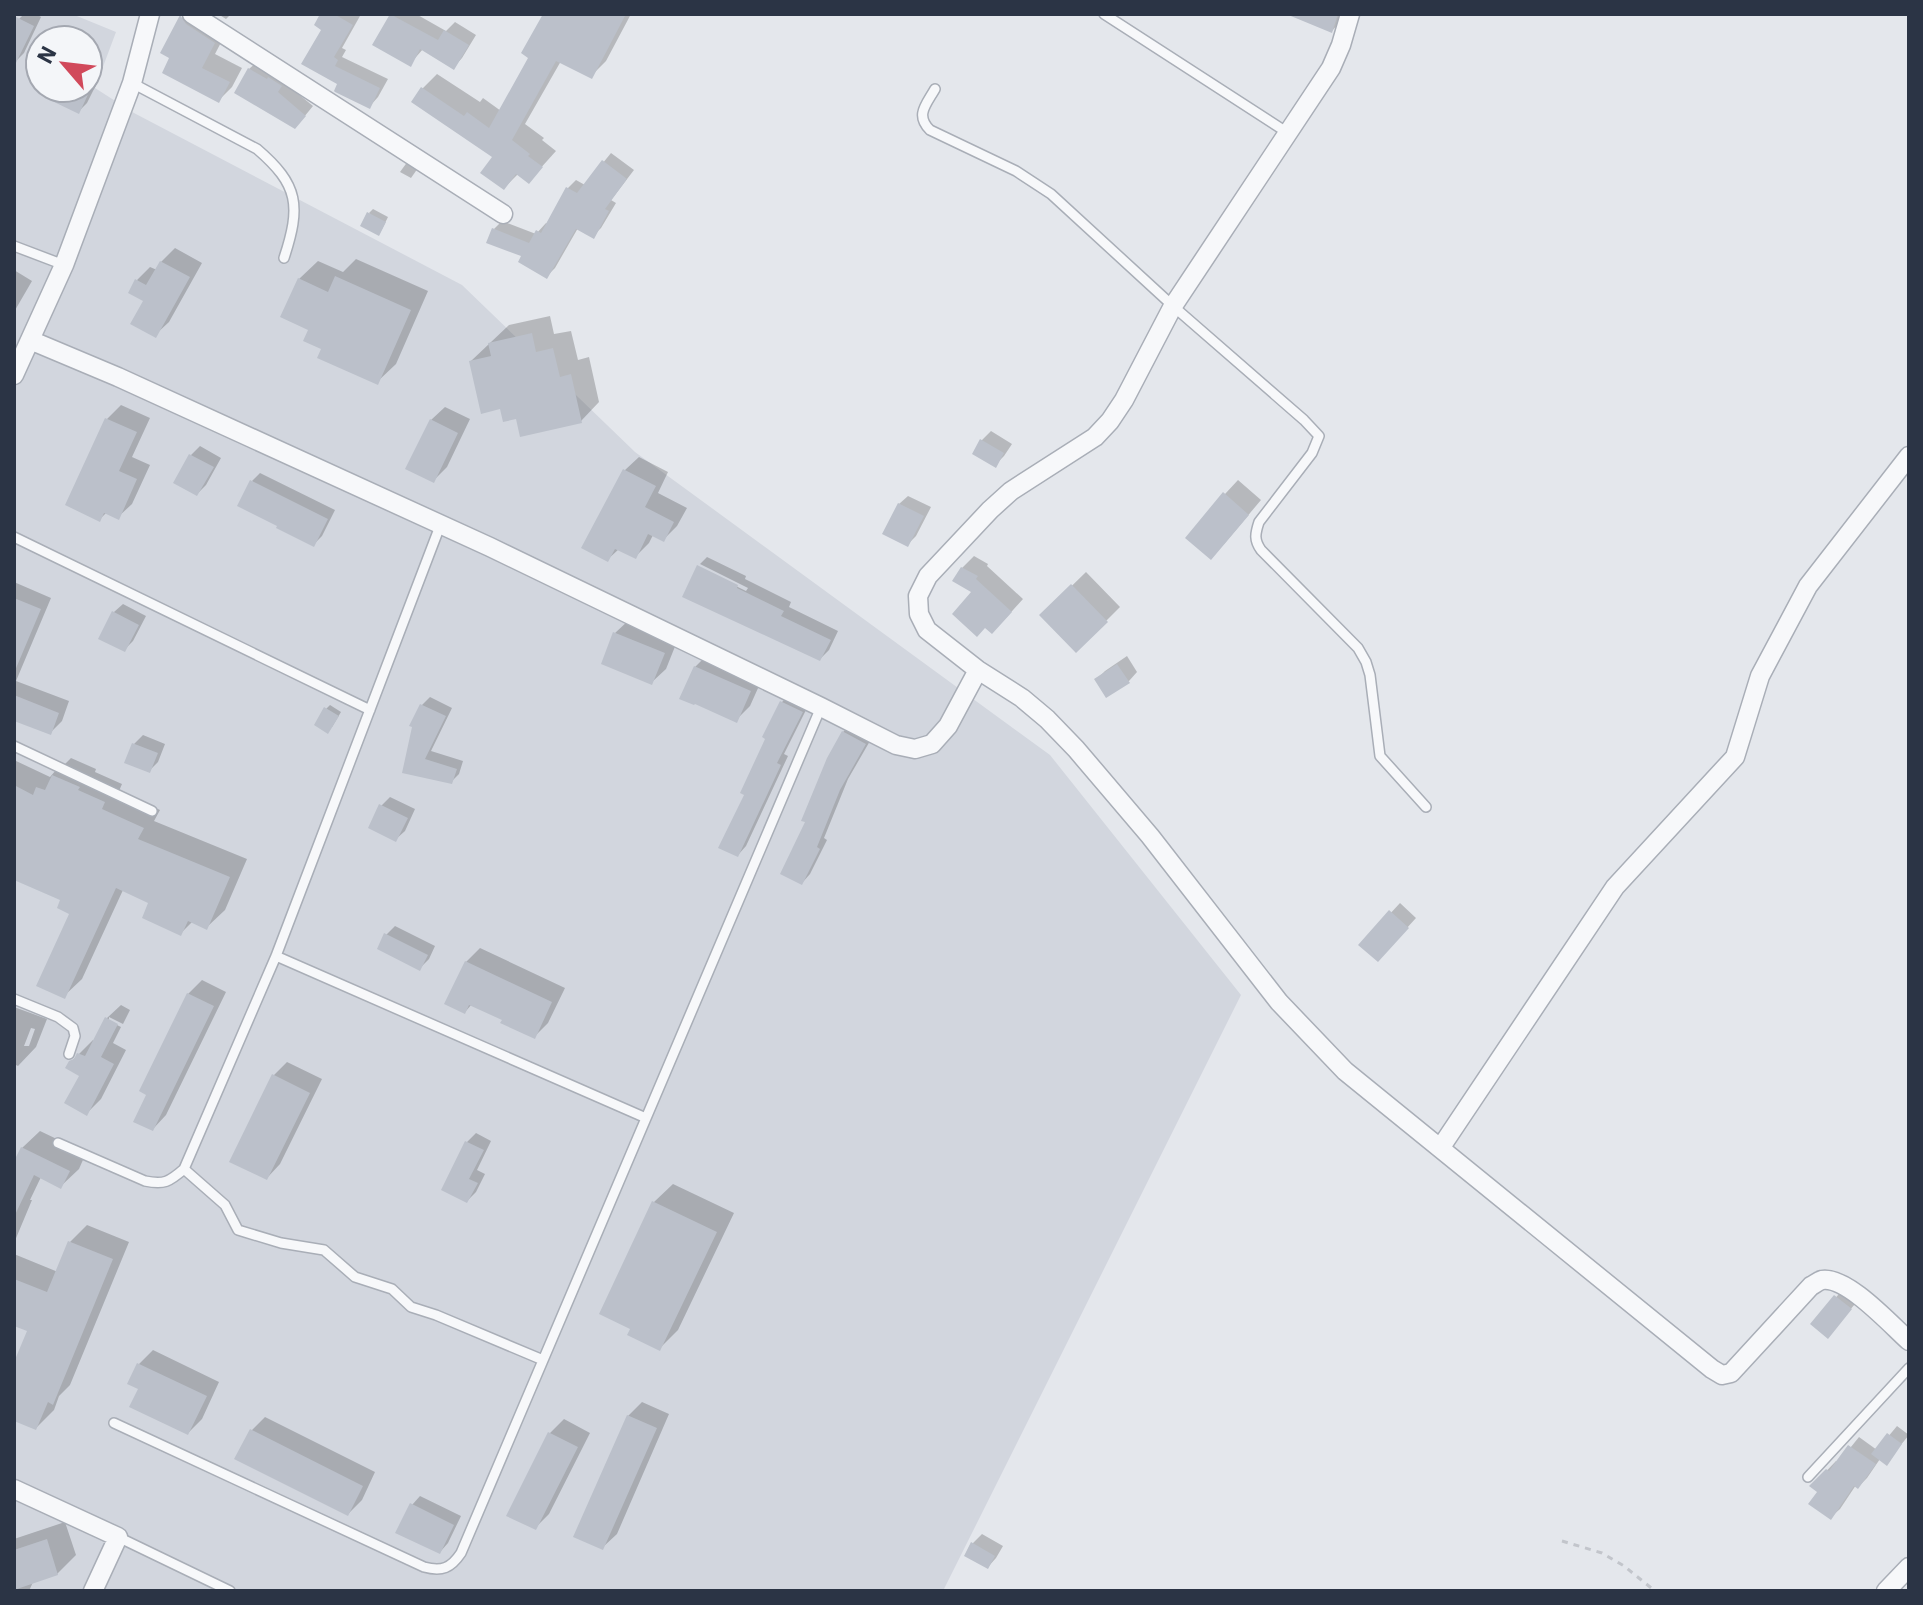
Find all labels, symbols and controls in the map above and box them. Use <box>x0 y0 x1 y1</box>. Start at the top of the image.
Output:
north arrow <box>24 24 104 104</box>
text: N <box>29 41 62 68</box>

